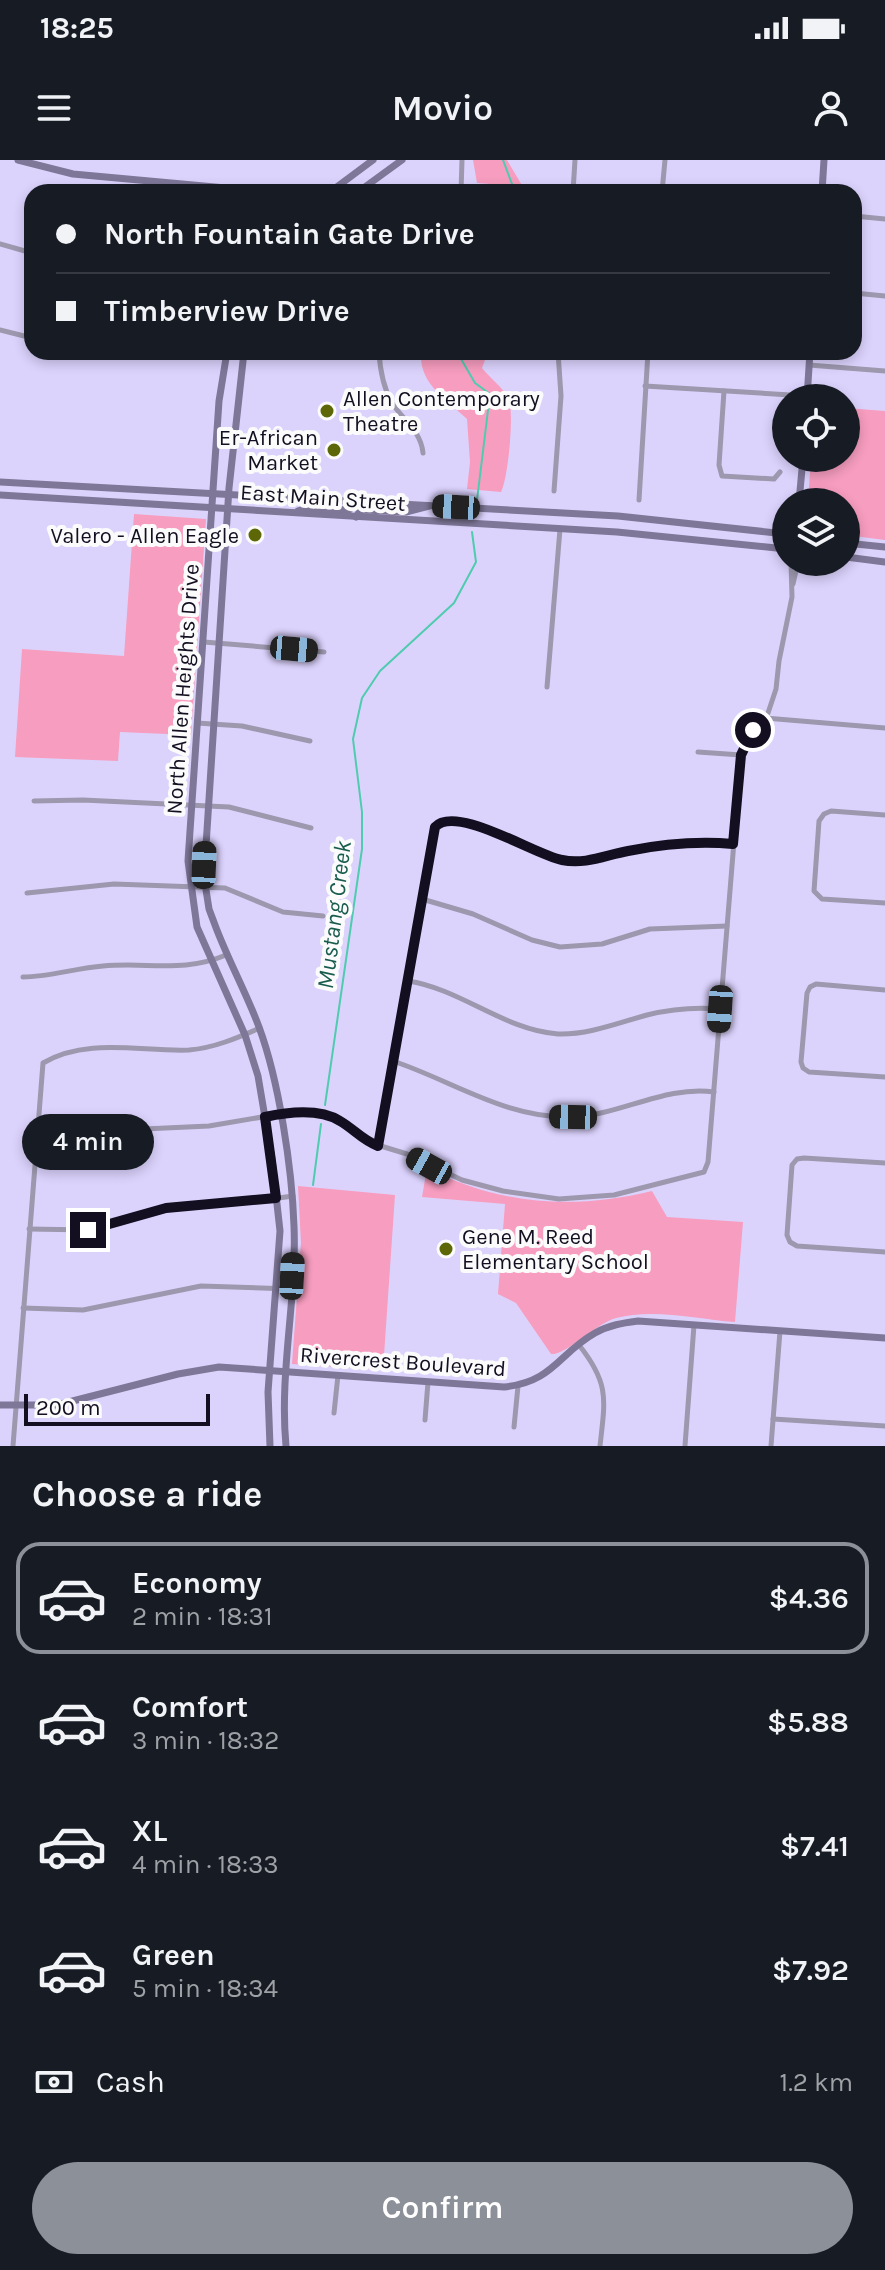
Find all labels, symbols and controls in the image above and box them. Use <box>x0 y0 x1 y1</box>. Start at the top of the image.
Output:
text: 18:25 <box>40 10 114 46</box>
icon: menu <box>32 86 76 130</box>
icon: person <box>809 86 853 130</box>
text: Movio <box>392 87 493 129</box>
text: North Fountain Gate Drive <box>104 216 475 252</box>
text: Timberview Drive <box>104 293 350 329</box>
map controls <box>772 384 860 576</box>
button: locate <box>772 384 860 472</box>
place label: Allen Contemporary Theatre <box>343 386 540 437</box>
marker: Allen Contemporary Theatre <box>318 402 336 420</box>
place label: Er-African Market <box>219 425 318 476</box>
marker: Er-African Market <box>325 441 343 459</box>
street label: East Main Street <box>239 479 407 517</box>
button: layers <box>772 488 860 576</box>
car <box>431 494 481 520</box>
place label: Valero - Allen Eagle <box>51 523 239 549</box>
marker: Valero - Allen Eagle <box>246 526 264 544</box>
street label: North Allen Heights Drive <box>161 563 205 815</box>
car <box>269 635 319 663</box>
route start <box>735 712 771 748</box>
water label: Mustang Creek <box>311 838 357 991</box>
car <box>191 841 217 889</box>
car <box>706 984 734 1034</box>
car <box>549 1105 597 1129</box>
callout: 4 min <box>22 1114 154 1170</box>
text: 4 min <box>53 1126 123 1157</box>
car <box>402 1144 456 1188</box>
route end <box>70 1212 106 1248</box>
place label: Gene M. Reed Elementary School <box>462 1224 649 1275</box>
marker: Gene M. Reed Elementary School <box>437 1240 455 1258</box>
car <box>279 1251 305 1301</box>
street label: Rivercrest Boulevard <box>299 1342 507 1382</box>
scale bar <box>24 1390 210 1426</box>
text: 200 m <box>36 1395 101 1421</box>
text: Choose a ride <box>32 1473 262 1515</box>
icon: car <box>36 1562 108 1634</box>
text: Economy <box>132 1565 262 1601</box>
text: $4.36 <box>769 1580 849 1616</box>
text: 2 min · 18:31 <box>132 1601 273 1632</box>
icon: car <box>36 1686 108 1758</box>
text: Comfort <box>132 1689 248 1725</box>
text: $5.88 <box>767 1704 849 1740</box>
text: 3 min · 18:32 <box>132 1725 279 1756</box>
icon: car <box>36 1810 108 1882</box>
text: XL <box>132 1813 167 1849</box>
text: $7.41 <box>780 1828 849 1864</box>
text: 4 min · 18:33 <box>132 1849 279 1880</box>
icon: car <box>36 1934 108 2006</box>
text: Green <box>132 1937 215 1973</box>
text: $7.92 <box>772 1952 849 1988</box>
text: 5 min · 18:34 <box>132 1973 278 2004</box>
icon: cash <box>32 2060 76 2104</box>
text: Cash <box>96 2064 165 2100</box>
text: 1.2 km <box>780 2067 853 2098</box>
button: Confirm <box>32 2162 853 2254</box>

